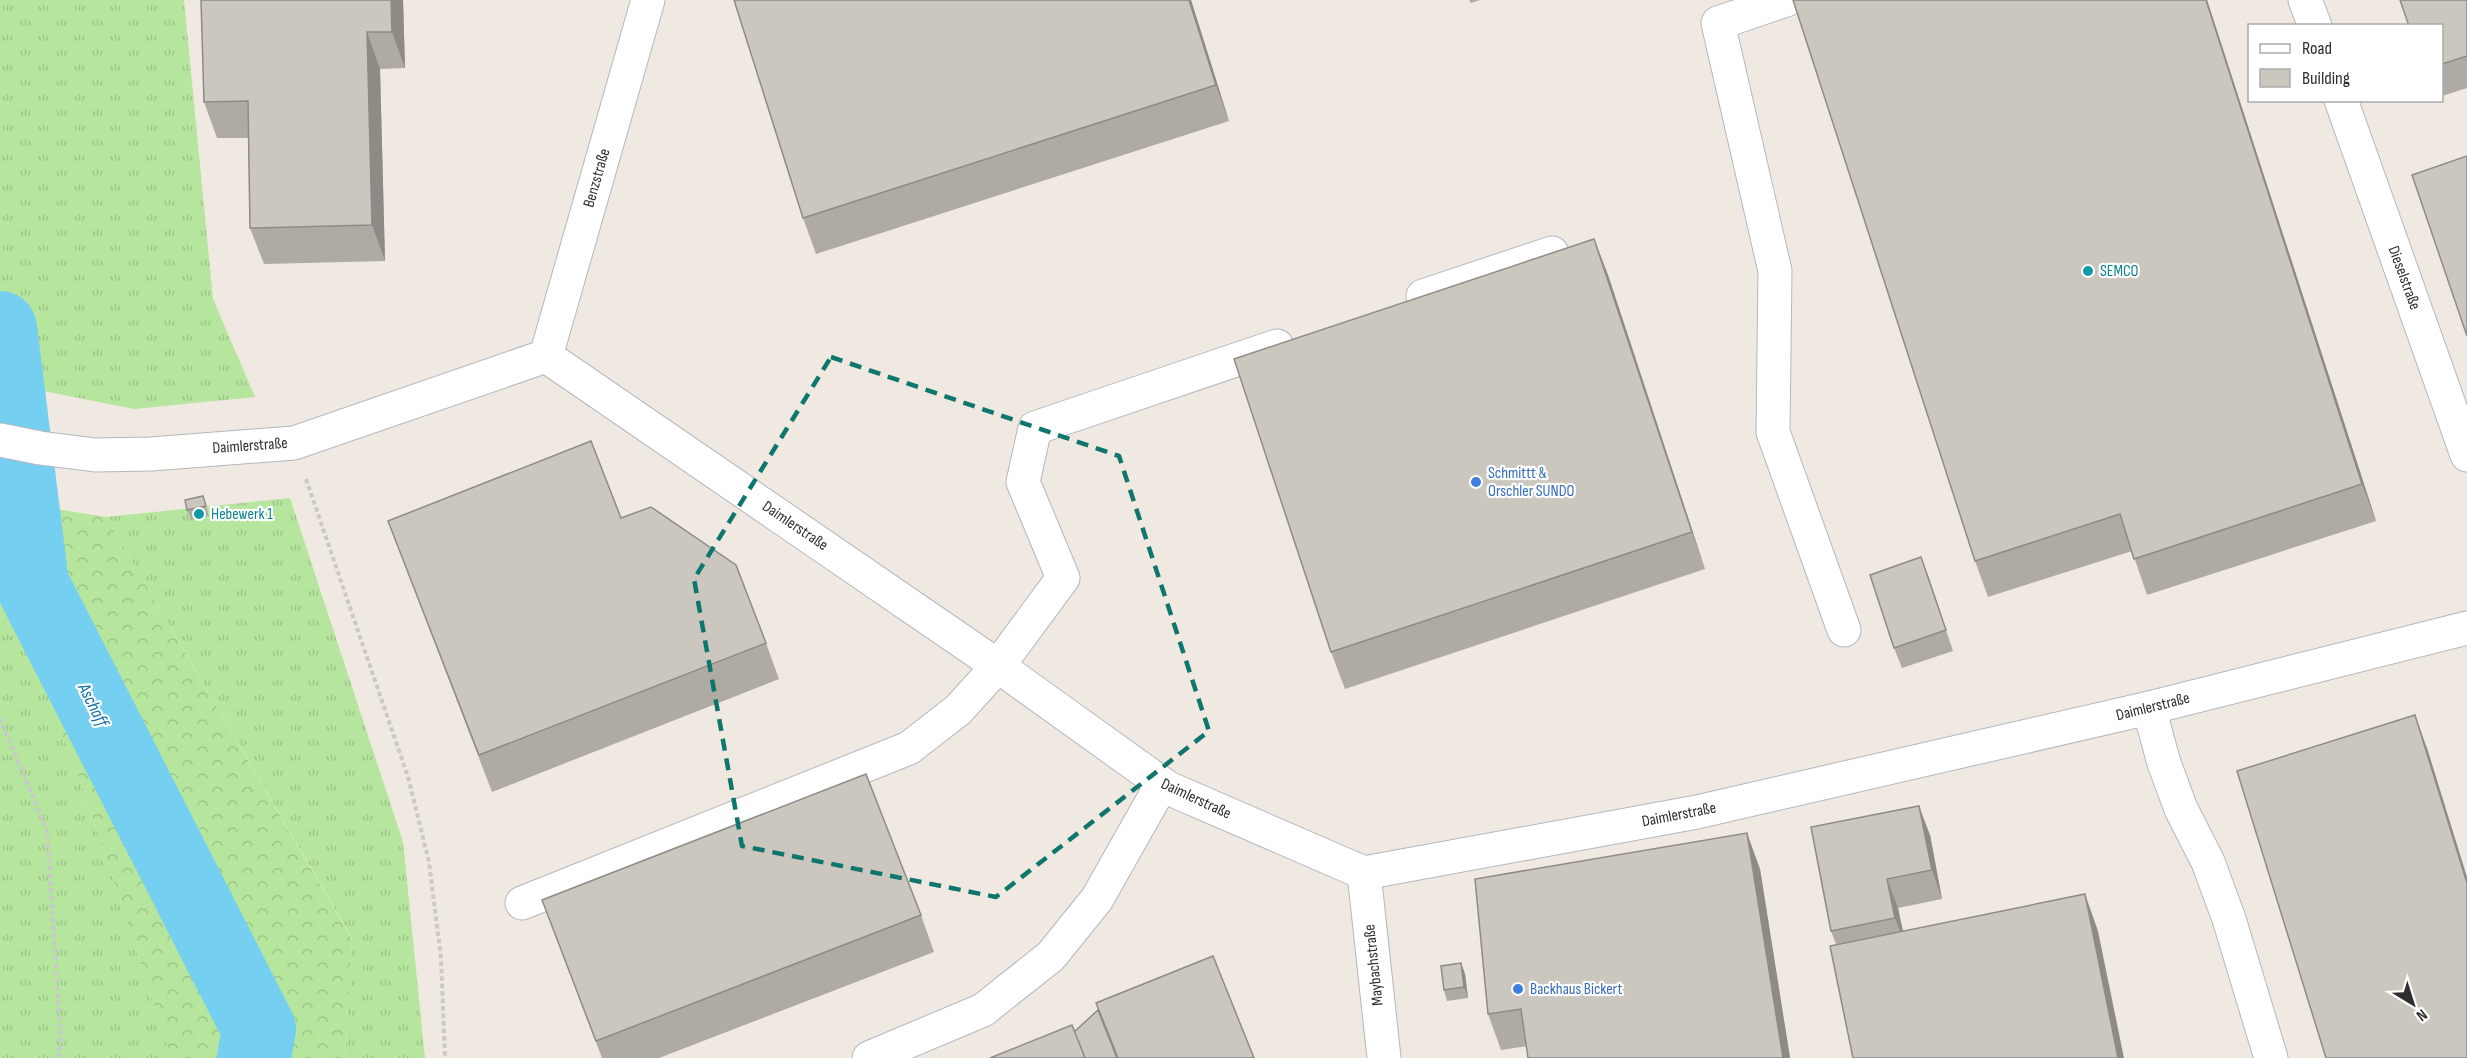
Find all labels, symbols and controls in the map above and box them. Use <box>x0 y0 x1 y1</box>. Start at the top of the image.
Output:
legend <box>2248 24 2443 102</box>
text: Road <box>2302 38 2332 59</box>
text: Building <box>2302 68 2350 89</box>
street label: Benzstraße <box>580 146 614 210</box>
street label: Dieselstraße <box>2384 243 2424 313</box>
place label: SEMCO <box>2100 262 2139 281</box>
marker: SEMCO <box>2081 264 2095 278</box>
street label: Daimlerstraße <box>212 434 288 458</box>
place label: Schmittt & Orschler SUNDO <box>1488 464 1575 501</box>
marker: Schmittt & Orschler SUNDO <box>1469 475 1483 489</box>
street label: Daimlerstraße <box>759 497 831 555</box>
place label: Hebewerk 1 <box>211 505 273 524</box>
marker: Hebewerk 1 <box>192 507 206 521</box>
water label: Aschaff <box>73 679 114 732</box>
street label: Daimlerstraße <box>2114 689 2192 725</box>
street label: Daimlerstraße <box>1158 774 1234 824</box>
street label: Daimlerstraße <box>1640 798 1718 832</box>
street label: Maybachstraße <box>1360 923 1388 1007</box>
north arrow <box>2383 974 2443 1034</box>
place label: Backhaus Bickert <box>1530 980 1622 999</box>
marker: Backhaus Bickert <box>1511 982 1525 996</box>
text: N <box>2412 1005 2431 1025</box>

